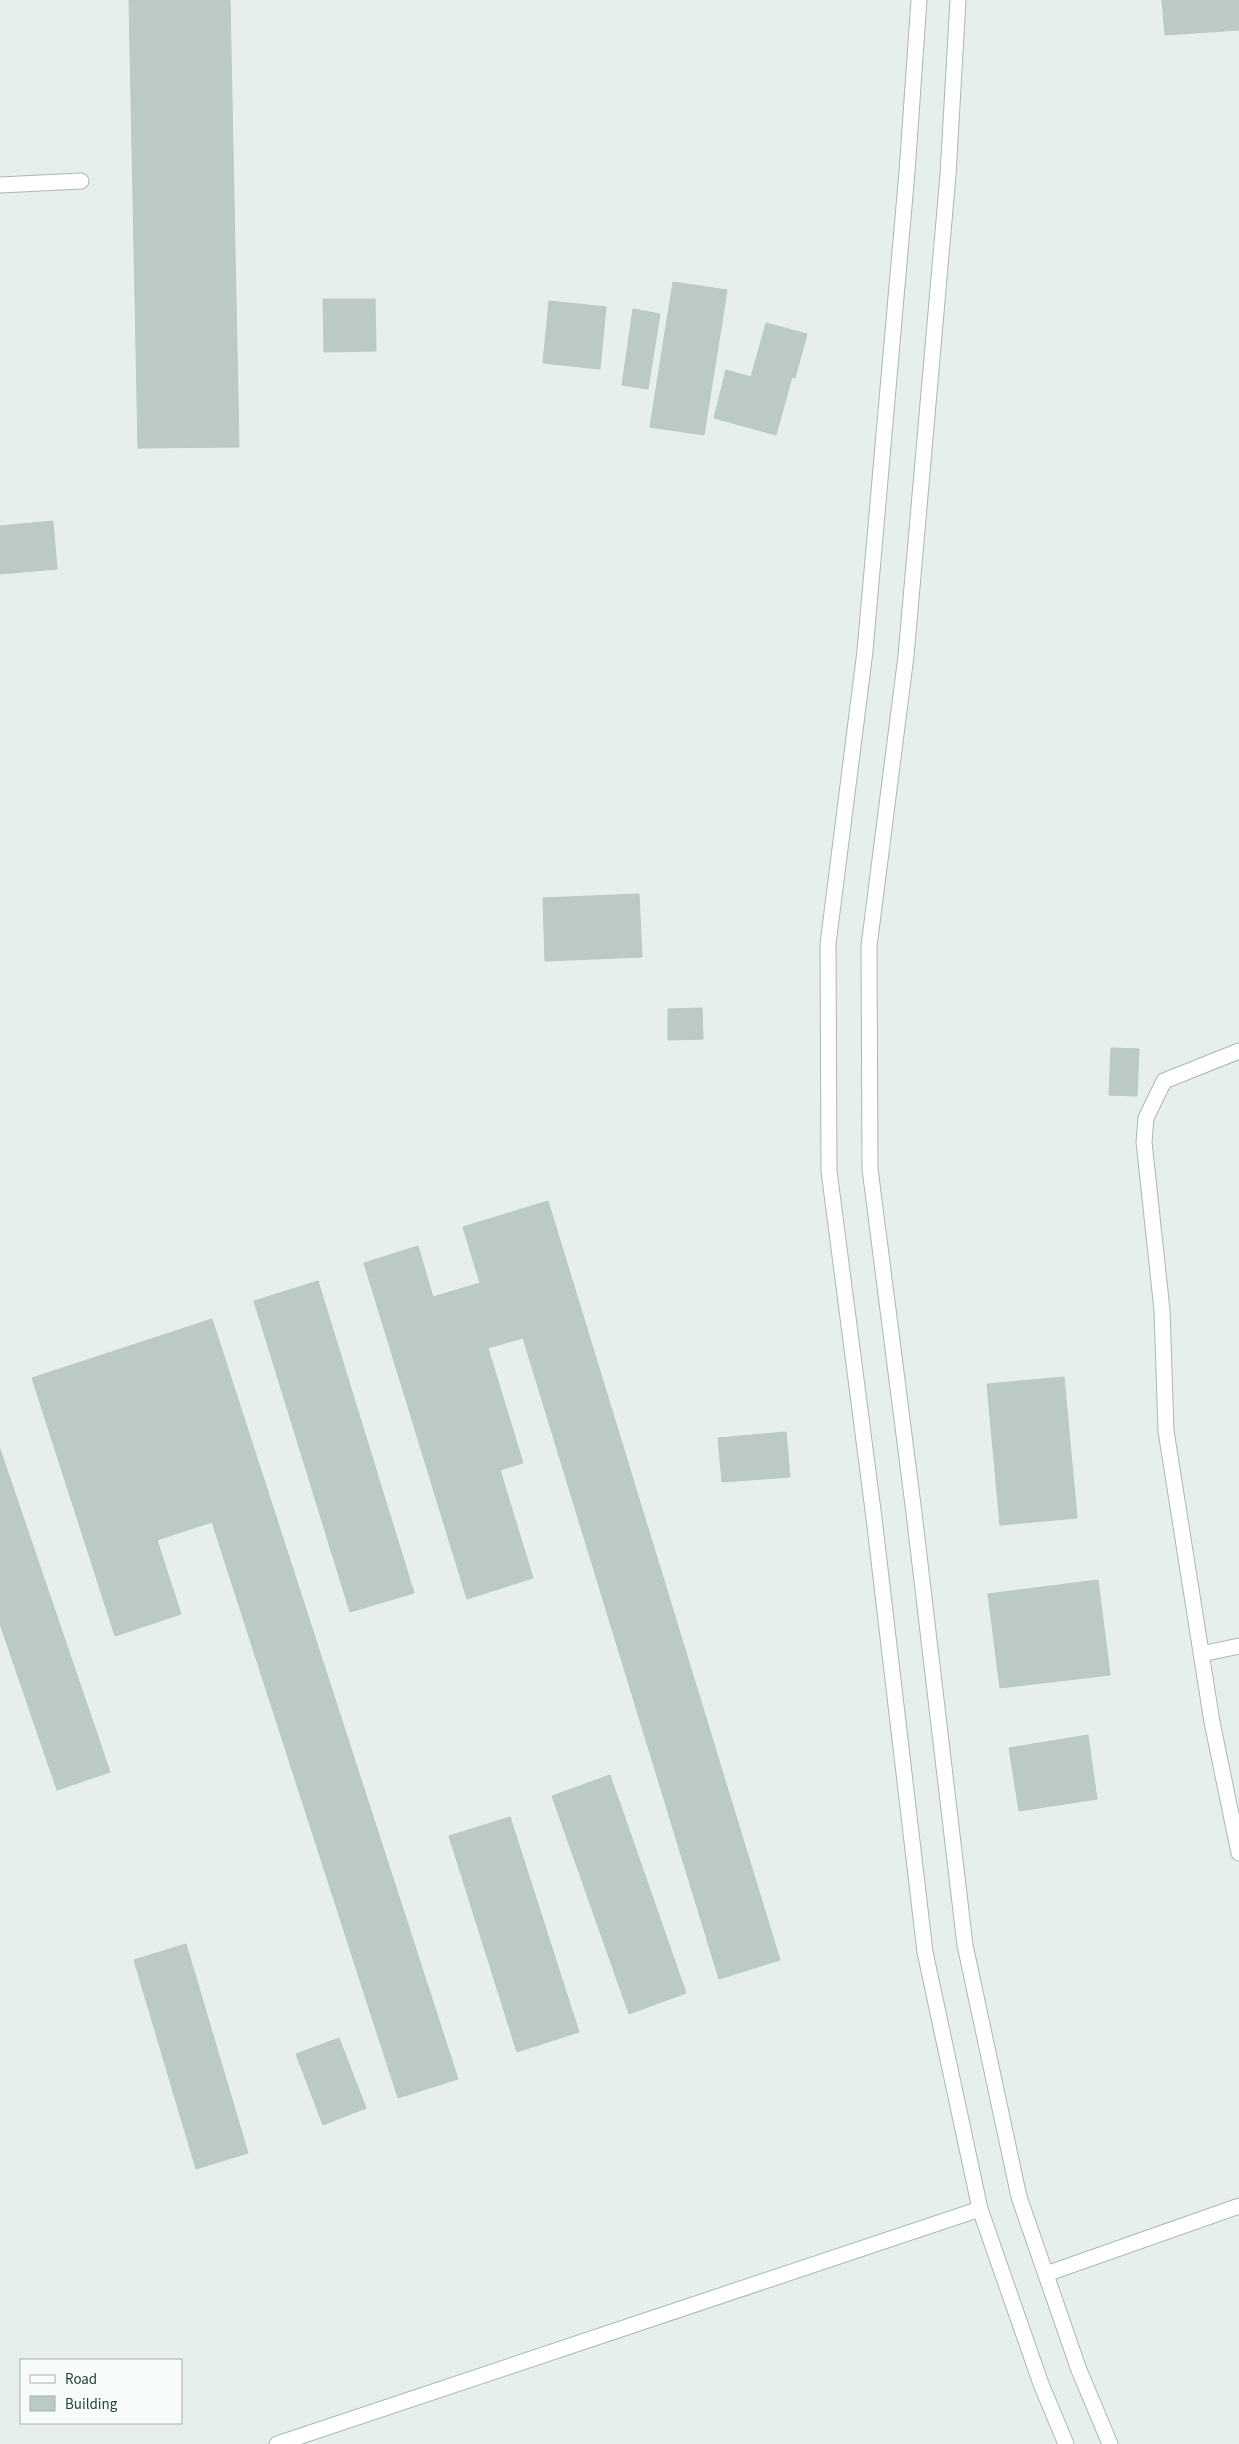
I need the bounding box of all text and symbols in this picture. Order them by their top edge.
legend [20,2359,182,2424]
text: Road [65,2369,97,2390]
text: Building [65,2394,118,2415]

